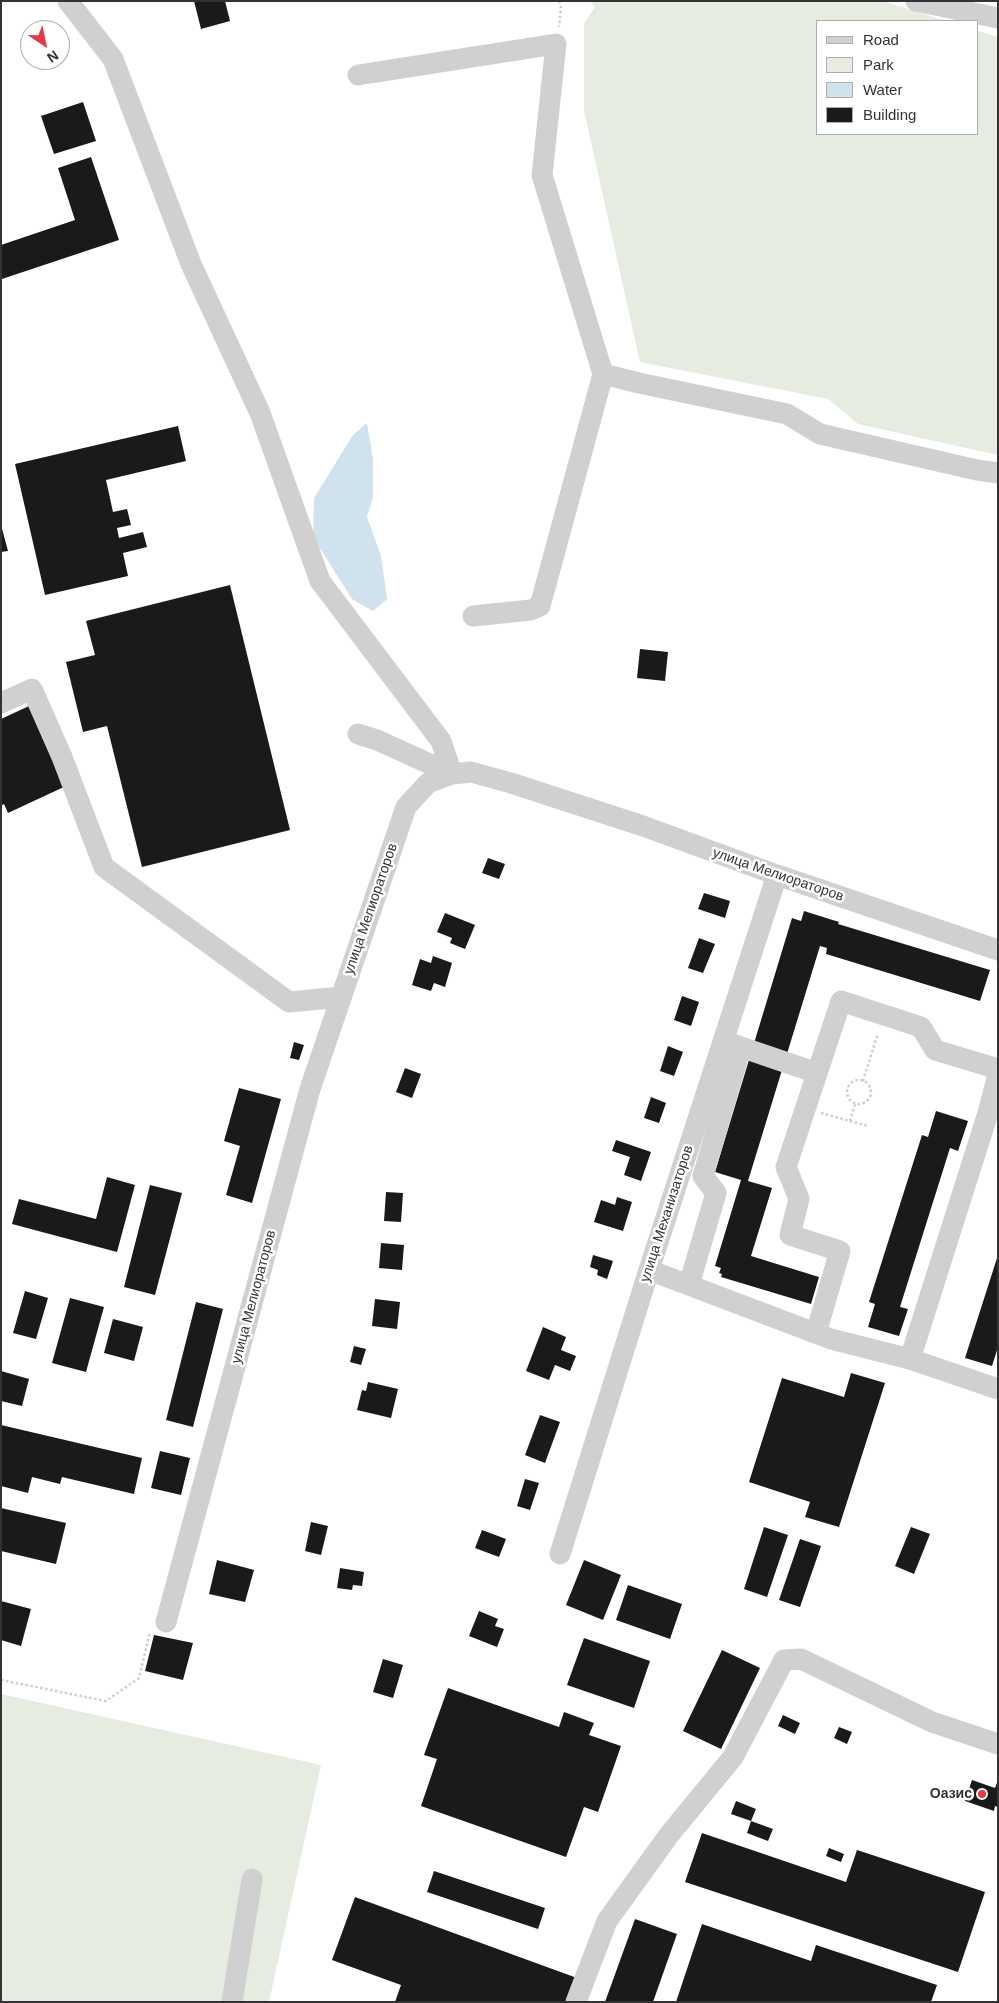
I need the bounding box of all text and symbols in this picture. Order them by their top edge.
north arrow [20,20,70,70]
legend [816,20,979,135]
text: Road [863,31,899,48]
text: N [44,47,61,66]
text: Park [863,56,894,73]
text: Water [863,81,902,98]
text: Building [863,106,916,123]
street label: улица Мелиораторов [341,841,401,977]
street label: улица Мелиораторов [710,845,846,905]
street label: улица Механизаторов [637,1143,697,1285]
street label: улица Мелиораторов [228,1228,280,1366]
place label: Оазис [930,1786,972,1802]
marker: Оазис [976,1788,988,1800]

